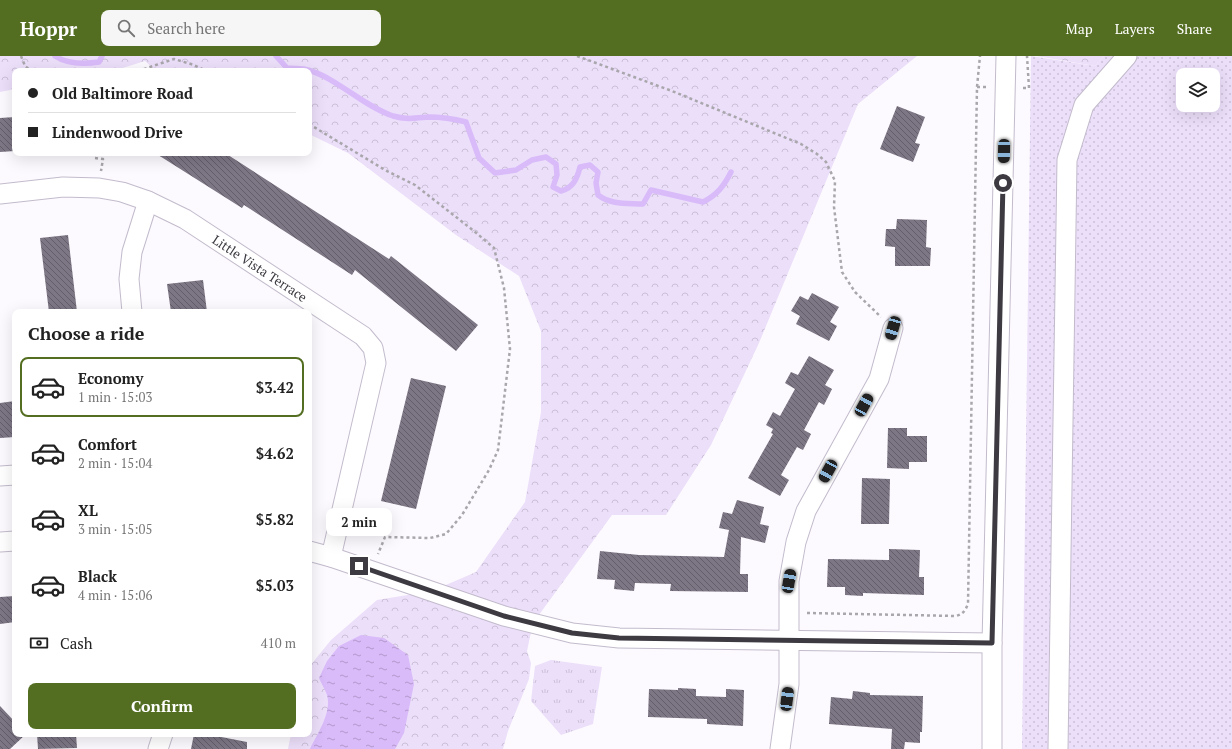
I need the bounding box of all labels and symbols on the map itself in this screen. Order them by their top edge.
car [998,139,1010,163]
route start [994,174,1012,192]
street label: Little Vista Terrace [209,231,311,306]
car [884,315,902,341]
car [853,392,875,418]
car [817,458,839,484]
callout: 2 min [326,508,392,536]
route end [350,557,368,575]
car [781,568,797,594]
car [780,686,794,712]

